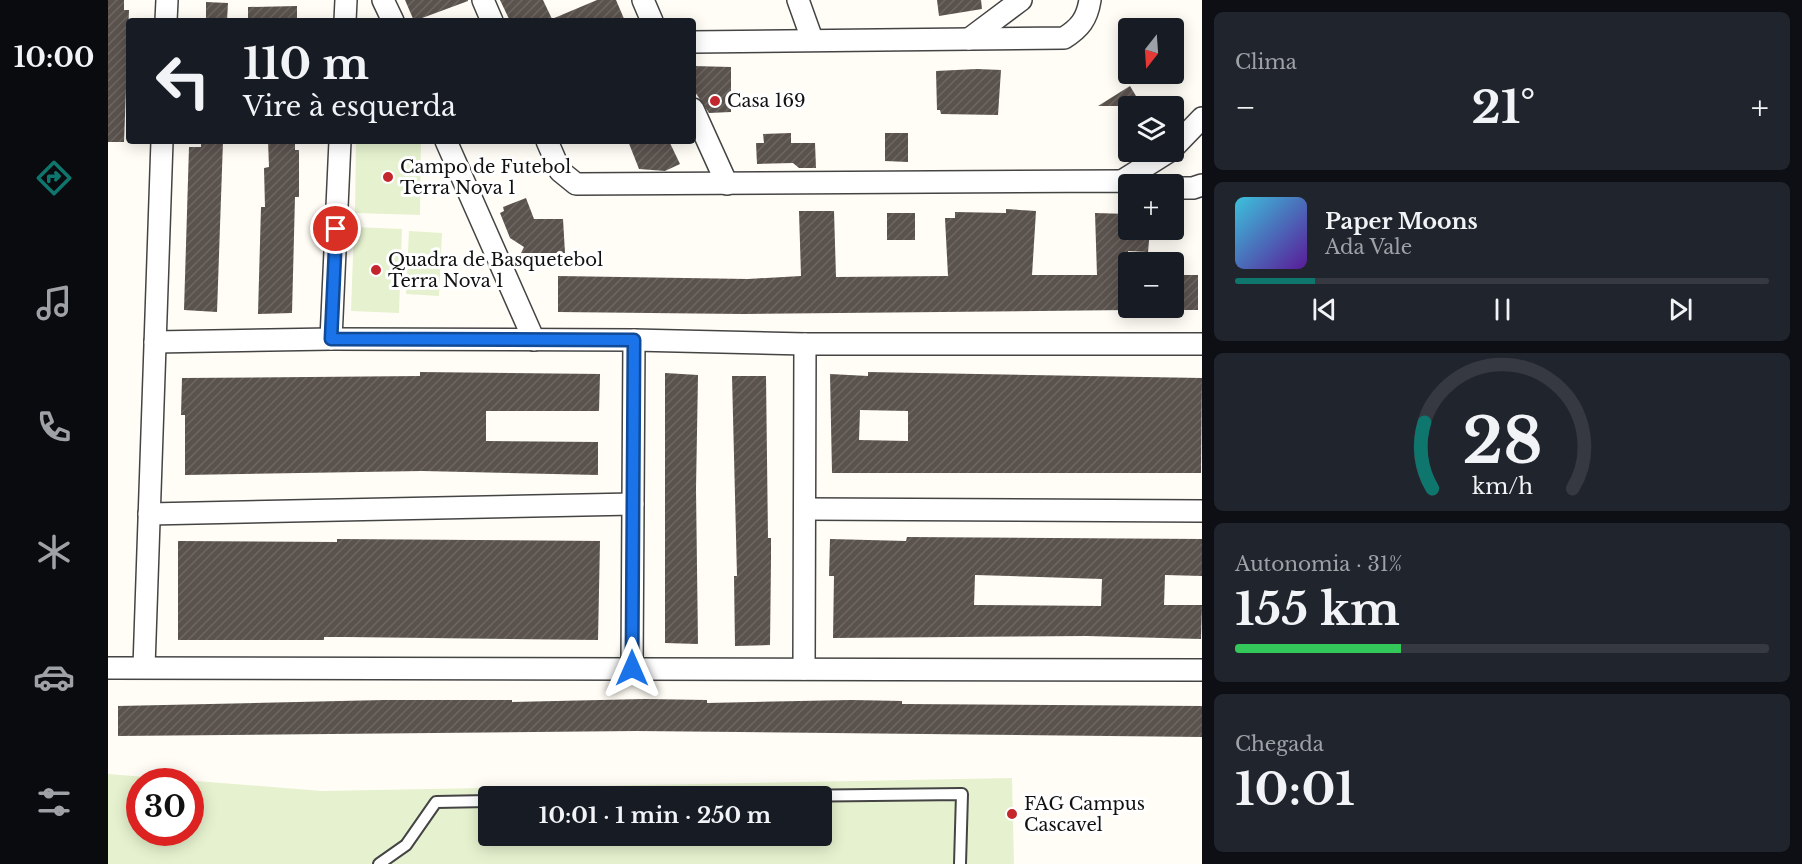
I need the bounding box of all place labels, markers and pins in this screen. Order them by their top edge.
place label: Casa 169 [727,90,806,112]
marker: Casa 169 [708,94,722,108]
place label: Campo de Futebol Terra Nova 1 [400,156,571,199]
marker: Campo de Futebol Terra Nova 1 [381,170,395,184]
pin [310,203,361,254]
place label: Quadra de Basquetebol Terra Nova 1 [388,249,603,292]
marker: Quadra de Basquetebol Terra Nova 1 [369,263,383,277]
place label: FAG Campus Cascavel [1024,793,1145,836]
marker: FAG Campus Cascavel [1005,807,1019,821]

